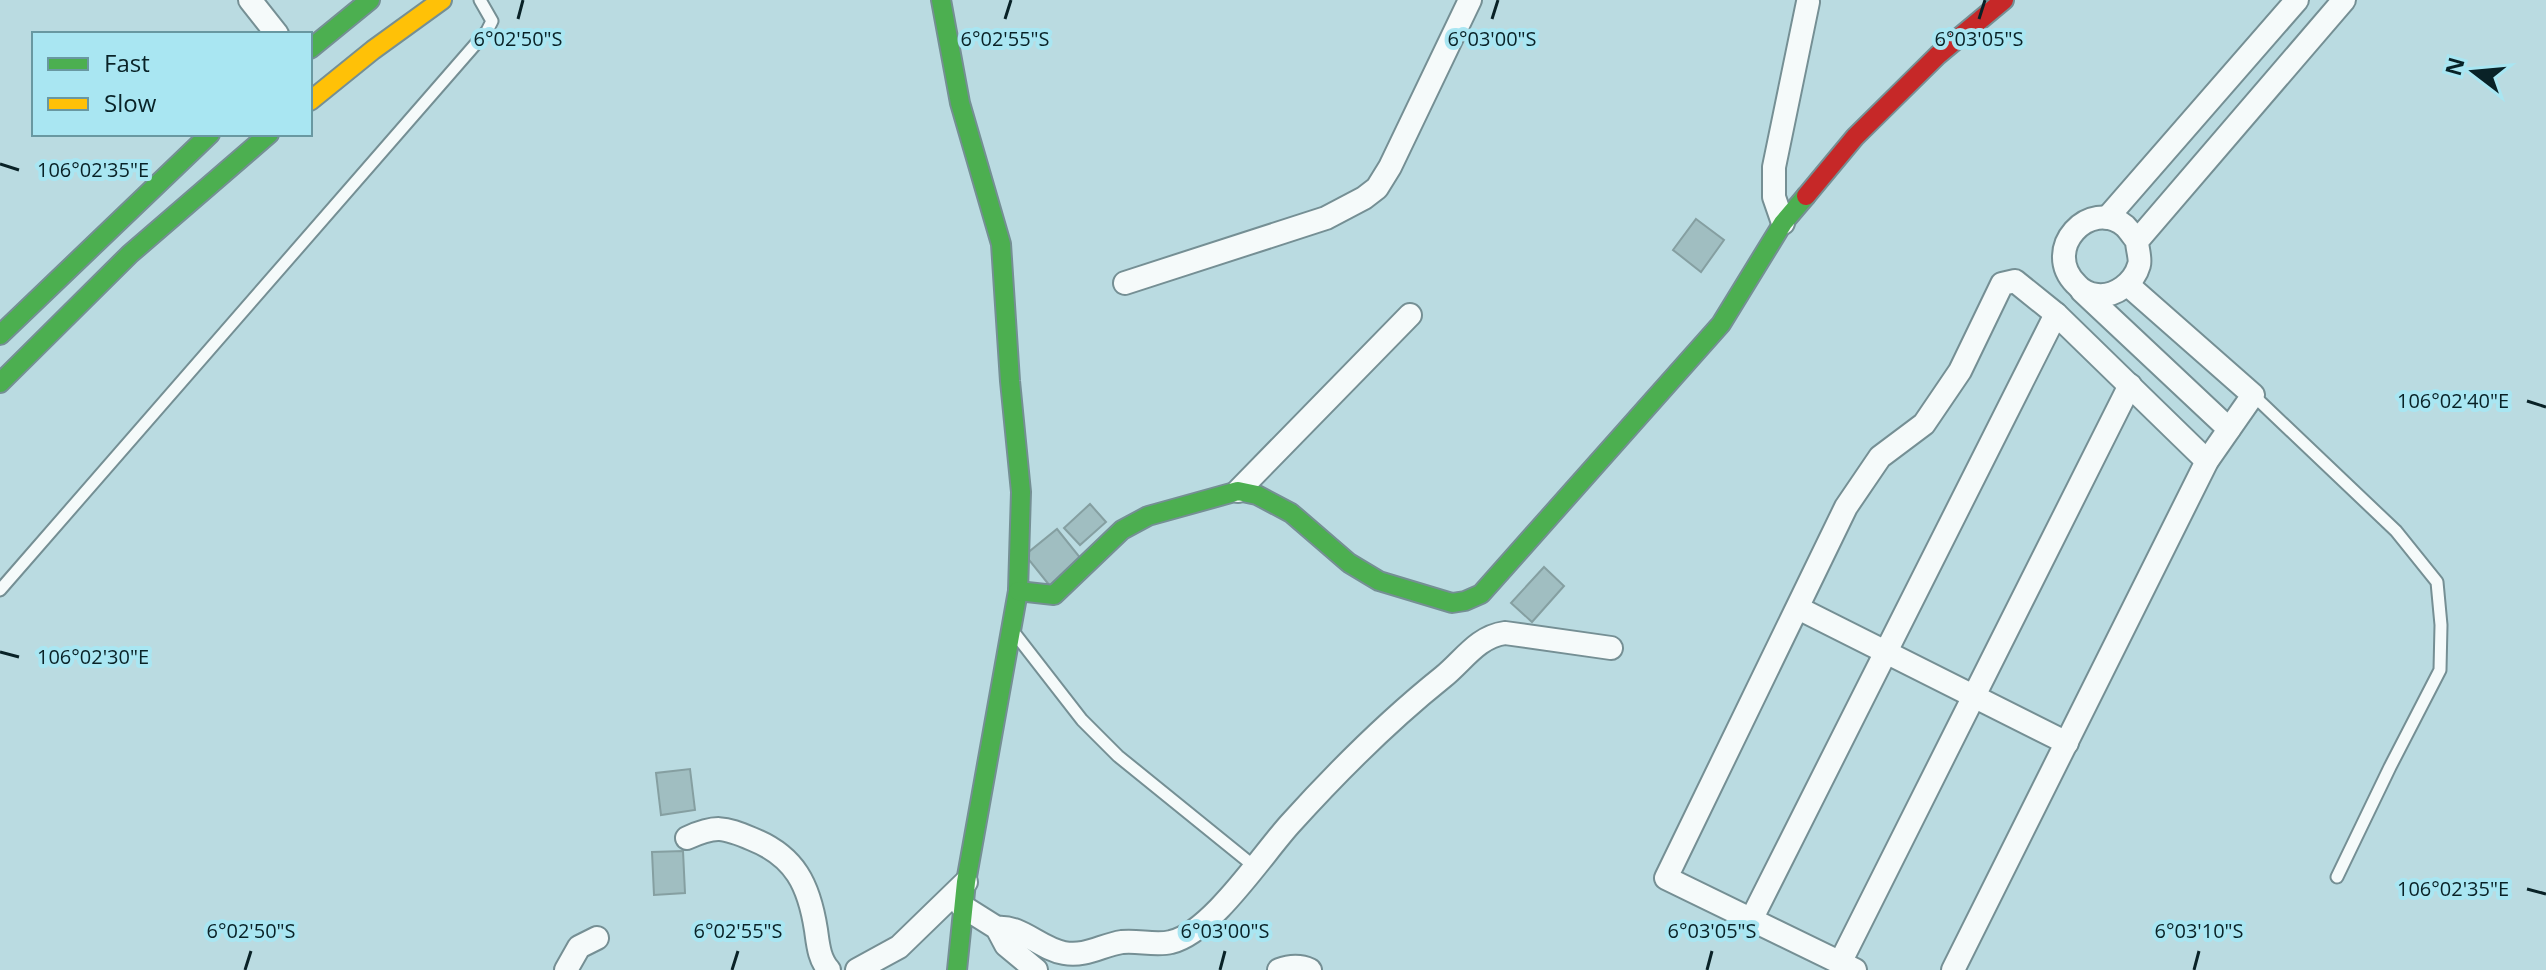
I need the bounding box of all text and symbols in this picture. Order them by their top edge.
text: 6°02'50"S [473,25,563,52]
text: 6°02'55"S [960,25,1050,52]
text: 6°03'00"S [1447,25,1537,52]
text: 6°03'05"S [1934,25,2024,52]
legend [32,32,312,136]
north arrow [2434,32,2514,112]
text: Fast [104,46,150,79]
text: N [2437,53,2471,79]
text: Slow [104,86,157,119]
text: 106°02'35"E [37,156,149,183]
text: 106°02'40"E [2397,387,2509,414]
text: 106°02'30"E [37,643,149,670]
text: 106°02'35"E [2397,875,2509,902]
text: 6°02'50"S [206,917,296,944]
text: 6°02'55"S [693,917,783,944]
text: 6°03'00"S [1180,917,1270,944]
text: 6°03'05"S [1667,917,1757,944]
text: 6°03'10"S [2154,917,2244,944]

